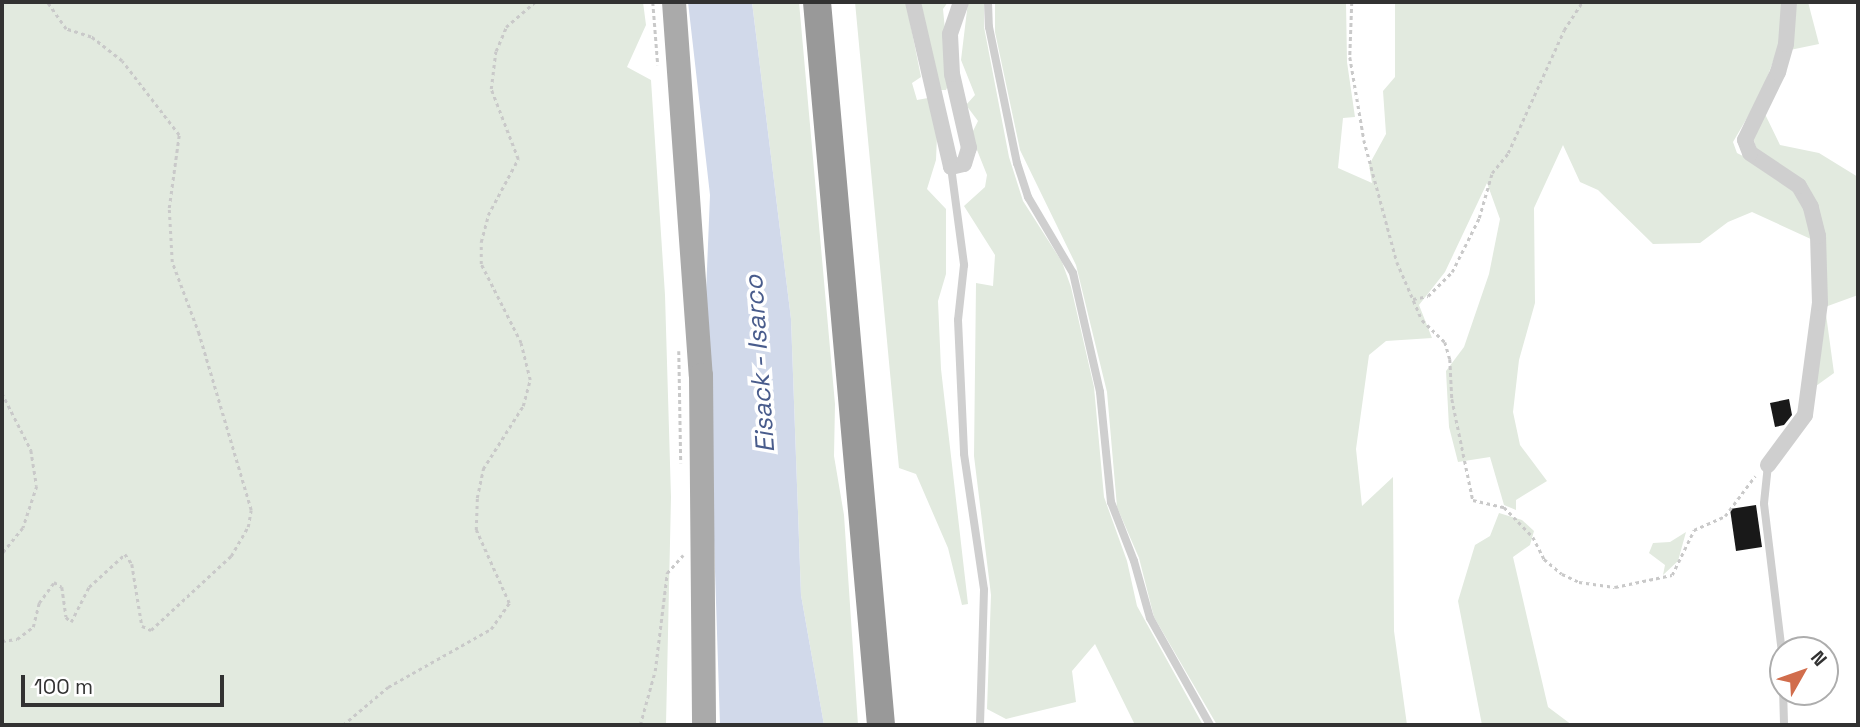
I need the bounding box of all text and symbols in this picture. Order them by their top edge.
water label: Eisack - Isarco [738,273,782,455]
north arrow [1769,636,1839,706]
text: N [1805,646,1833,671]
scale bar [24,660,228,704]
text: 100 m [34,673,93,700]

